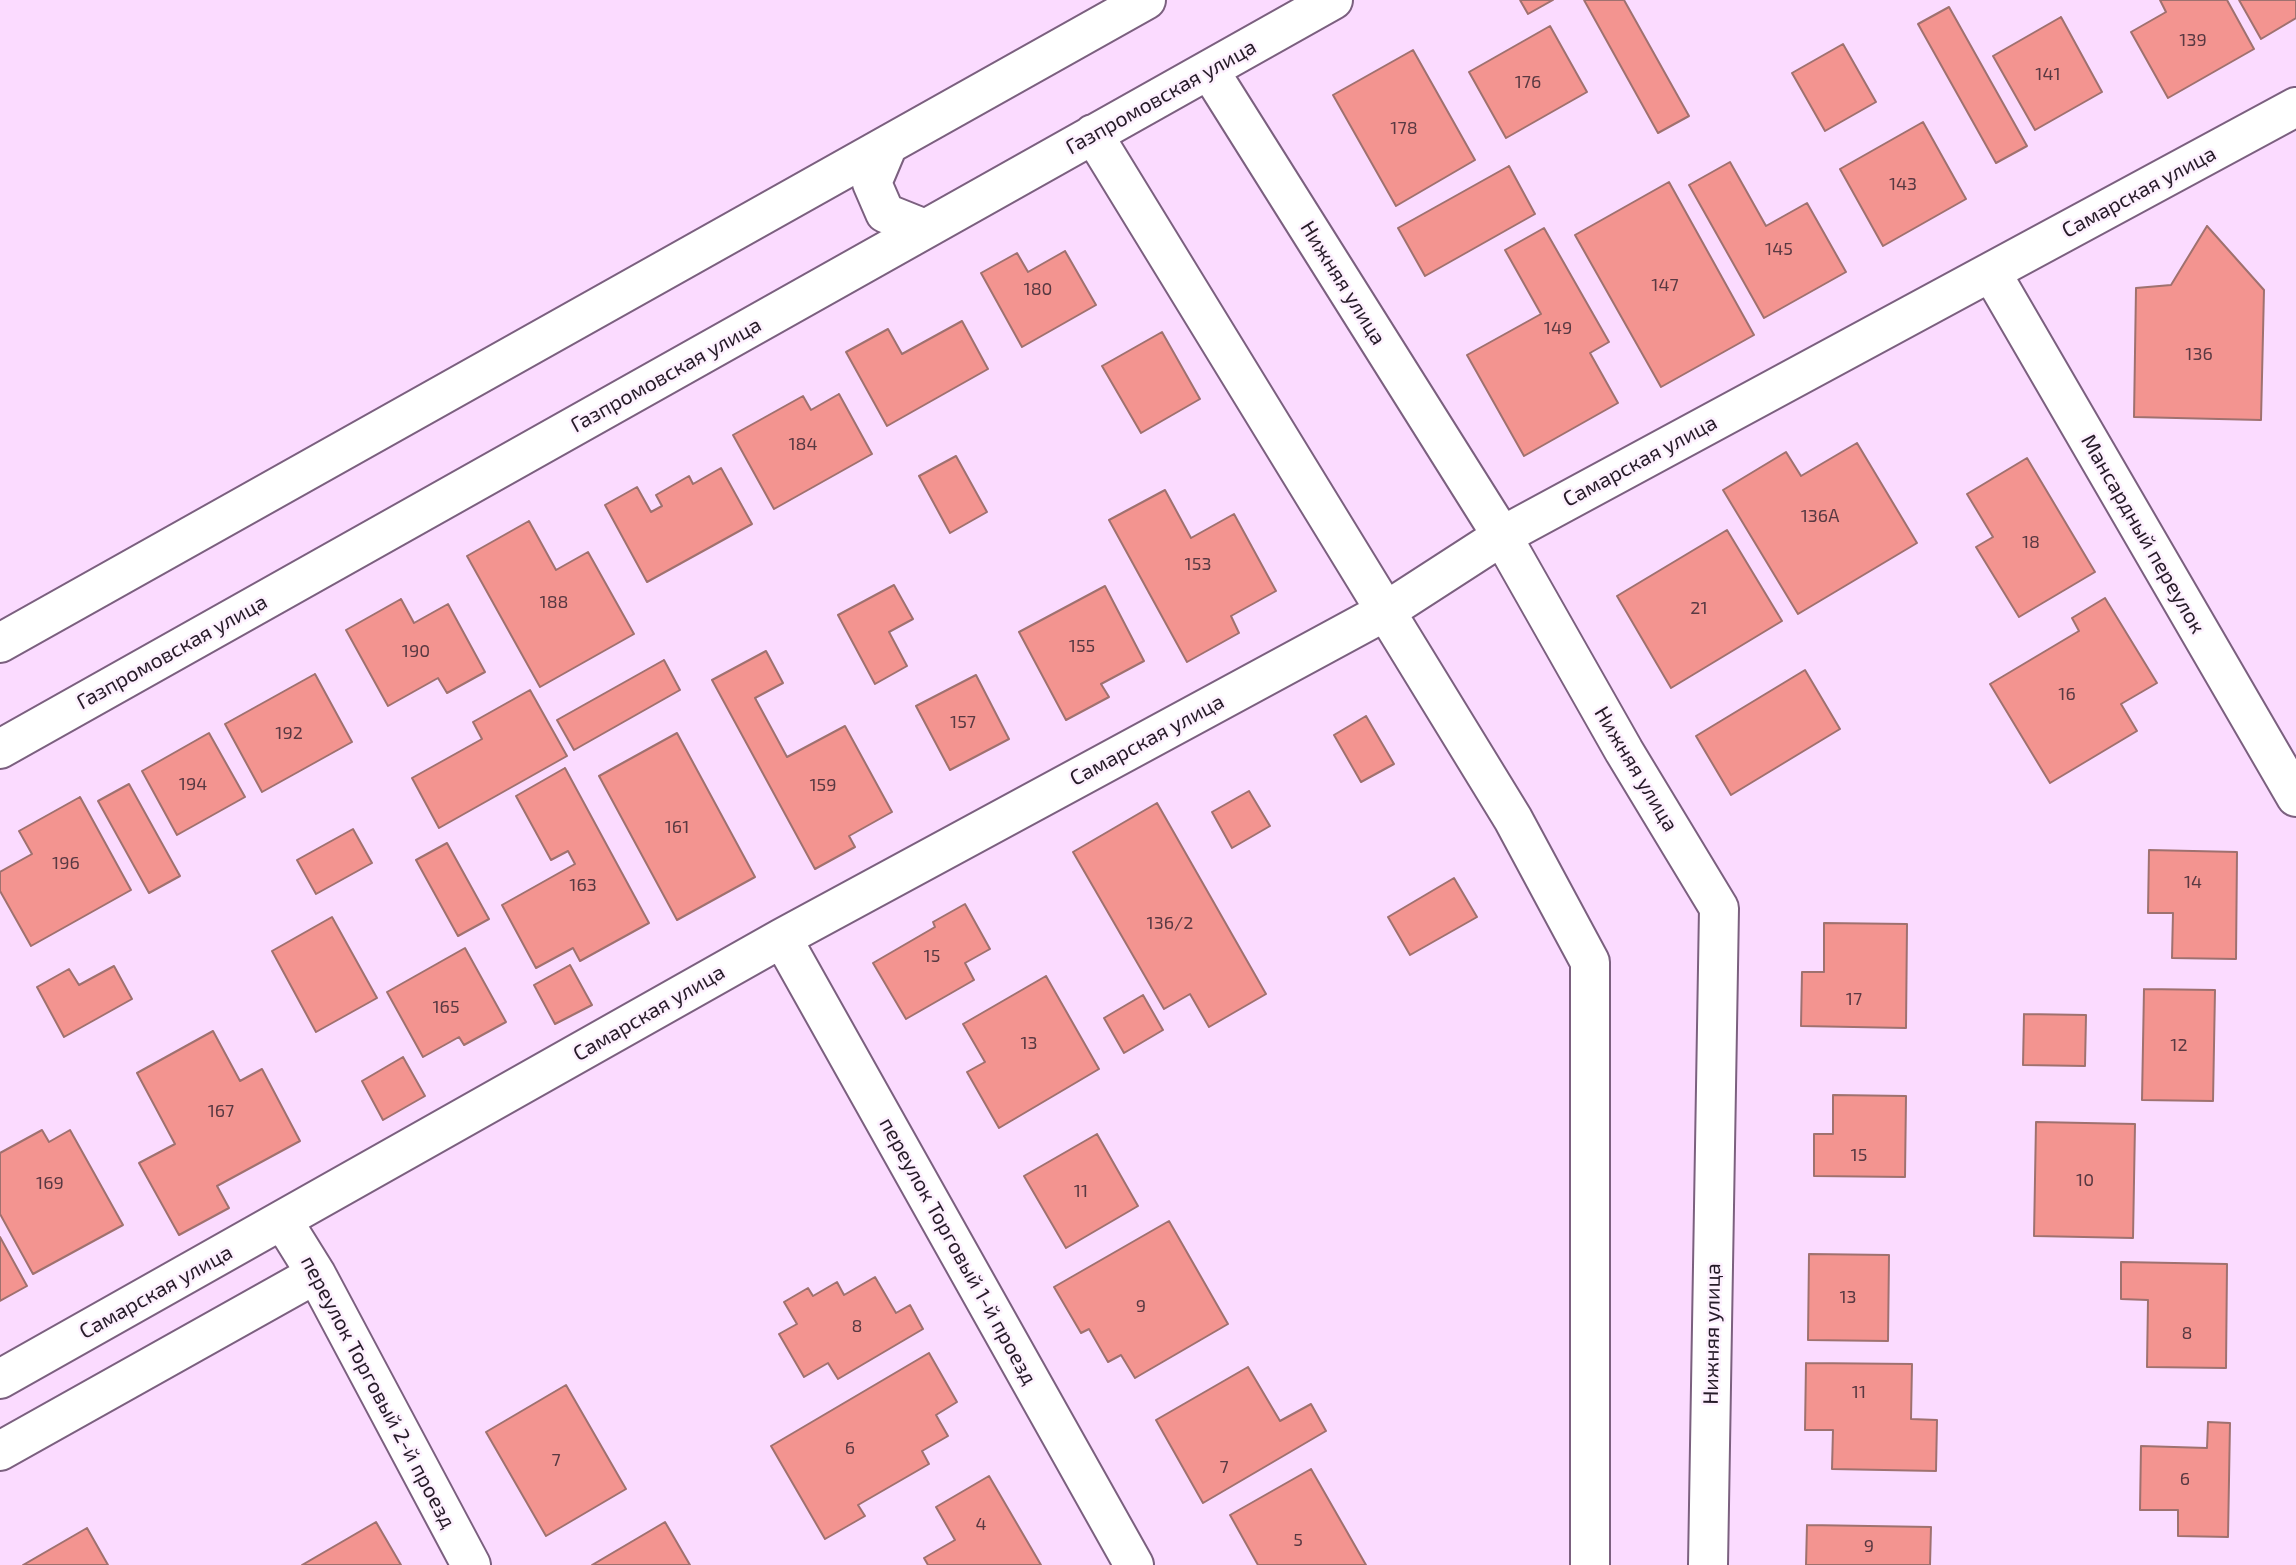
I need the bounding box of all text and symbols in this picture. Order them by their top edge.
house number: 139 [2179,29,2207,51]
street label: Газпромовская улица [1061,34,1261,160]
house number: 141 [2035,63,2061,85]
house number: 176 [1515,71,1541,93]
house number: 178 [1390,117,1418,139]
street label: Самарская улица [2058,141,2220,243]
house number: 143 [1889,173,1917,195]
street label: Нижняя улица [1295,216,1391,350]
house number: 145 [1765,238,1793,260]
house number: 147 [1651,274,1679,296]
house number: 180 [1024,278,1052,300]
street label: Газпромовская улица [566,312,766,438]
house number: 149 [1544,317,1572,339]
house number: 136 [2185,343,2213,365]
street label: Самарская улица [1559,410,1721,512]
street label: Мансардный переулок [2076,430,2210,638]
house number: 184 [788,433,818,455]
house number: 136А [1801,505,1839,527]
house number: 18 [2022,531,2040,553]
house number: 153 [1185,553,1211,575]
street label: Газпромовская улица [72,589,272,715]
house number: 188 [539,591,569,613]
house number: 21 [1690,597,1708,619]
house number: 155 [1069,635,1095,657]
house number: 190 [402,640,430,662]
house number: 16 [2058,683,2076,705]
street label: Самарская улица [1066,689,1228,791]
street label: Нижняя улица [1589,702,1683,836]
house number: 157 [950,711,976,733]
house number: 192 [275,722,303,744]
house number: 194 [179,773,207,795]
house number: 159 [809,774,837,796]
house number: 161 [665,816,689,838]
house number: 196 [52,852,80,874]
house number: 14 [2184,871,2202,893]
house number: 163 [569,874,597,896]
house number: 136/2 [1147,912,1193,934]
house number: 15 [924,945,940,967]
street label: Самарская улица [569,959,729,1067]
house number: 17 [1846,988,1862,1010]
house number: 165 [432,996,460,1018]
house number: 13 [1020,1032,1038,1054]
house number: 12 [2170,1034,2188,1056]
house number: 167 [208,1100,234,1122]
street label: переулок Торговый 1-й проезд [874,1113,1042,1389]
house number: 15 [1851,1144,1867,1166]
house number: 10 [2076,1169,2094,1191]
house number: 169 [36,1172,64,1194]
house number: 11 [1074,1180,1088,1202]
street label: Самарская улица [75,1240,237,1344]
street label: переулок Торговый 2-й проезд [295,1251,461,1533]
street label: Нижняя улица [1698,1263,1726,1405]
house number: 13 [1839,1286,1857,1308]
house number: 9 [1136,1295,1146,1317]
house number: 8 [852,1315,862,1337]
house number: 8 [2182,1322,2192,1344]
house number: 11 [1852,1381,1866,1403]
house number: 6 [845,1437,855,1459]
house number: 7 [551,1449,561,1471]
house number: 7 [1219,1456,1229,1478]
house number: 6 [2180,1468,2190,1490]
house number: 4 [975,1513,987,1535]
house number: 5 [1293,1529,1303,1551]
house number: 9 [1864,1535,1874,1557]

